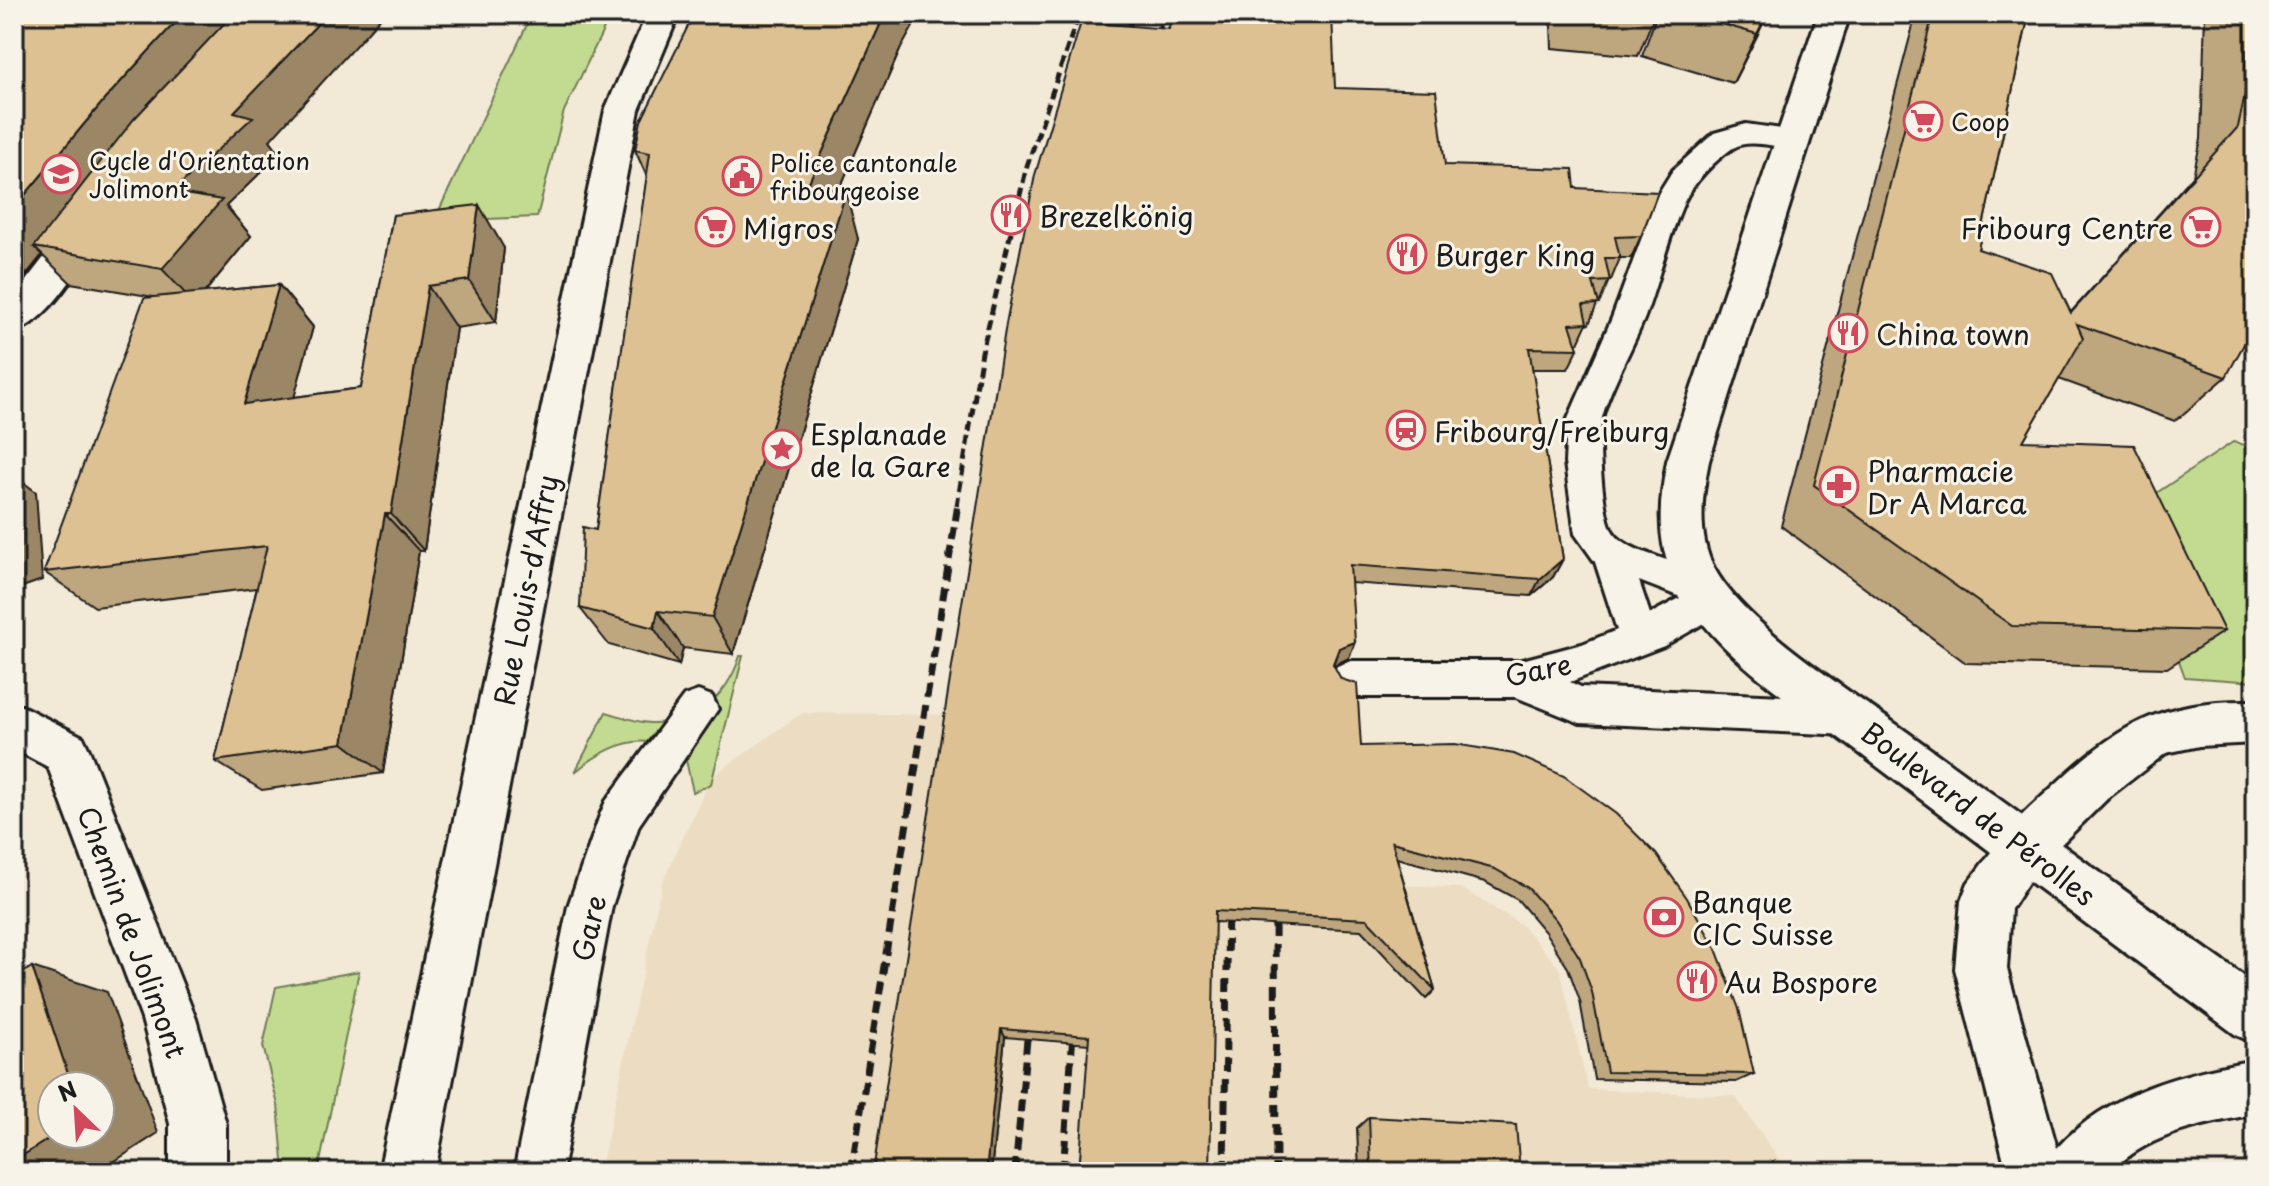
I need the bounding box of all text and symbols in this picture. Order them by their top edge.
supermarket icon: Coop [1902,100,1944,142]
place label: Coop [1951,103,2010,139]
place label: Cycle d'Orientation Jolimont [89,142,310,206]
place label: Police cantonale fribourgeoise [770,144,958,208]
school or university icon: Cycle d'Orientation Jolimont [40,153,82,195]
public building icon: Police cantonale fribourgeoise [721,155,763,197]
restaurant icon: Brezelkönig [990,194,1032,236]
place label: Brezelkönig [1039,194,1194,237]
supermarket icon: Migros [694,206,736,248]
place label: Migros [743,206,834,249]
place label: Fribourg Centre [1960,206,2173,249]
supermarket icon: Fribourg Centre [2180,206,2222,248]
restaurant icon: Burger King [1386,233,1428,275]
place label: Burger King [1435,233,1595,276]
restaurant icon: China town [1827,312,1869,354]
place label: China town [1876,312,2030,355]
station icon: Fribourg/Freiburg [1385,409,1427,451]
place label: Fribourg/Freiburg [1434,409,1669,452]
place label: Esplanade de la Gare [810,412,950,487]
place icon: Esplanade de la Gare [761,428,803,470]
place label: Pharmacie Dr A Marca [1867,449,2027,524]
pharmacy icon: Pharmacie Dr A Marca [1818,465,1860,507]
street label: Rue Louis-d'Affry [482,471,568,709]
street label: Gare [1501,642,1575,696]
street label: Boulevard de Pérolles [1853,710,2105,916]
street label: Chemin de Jolimont [67,800,199,1064]
place label: Banque CIC Suisse [1692,880,1834,955]
street label: Gare [560,891,616,965]
bank icon: Banque CIC Suisse [1643,896,1685,938]
restaurant icon: Au Bospore [1676,960,1718,1002]
place label: Au Bospore [1725,960,1878,1003]
north arrow [36,1070,116,1150]
text: N [52,1072,82,1109]

